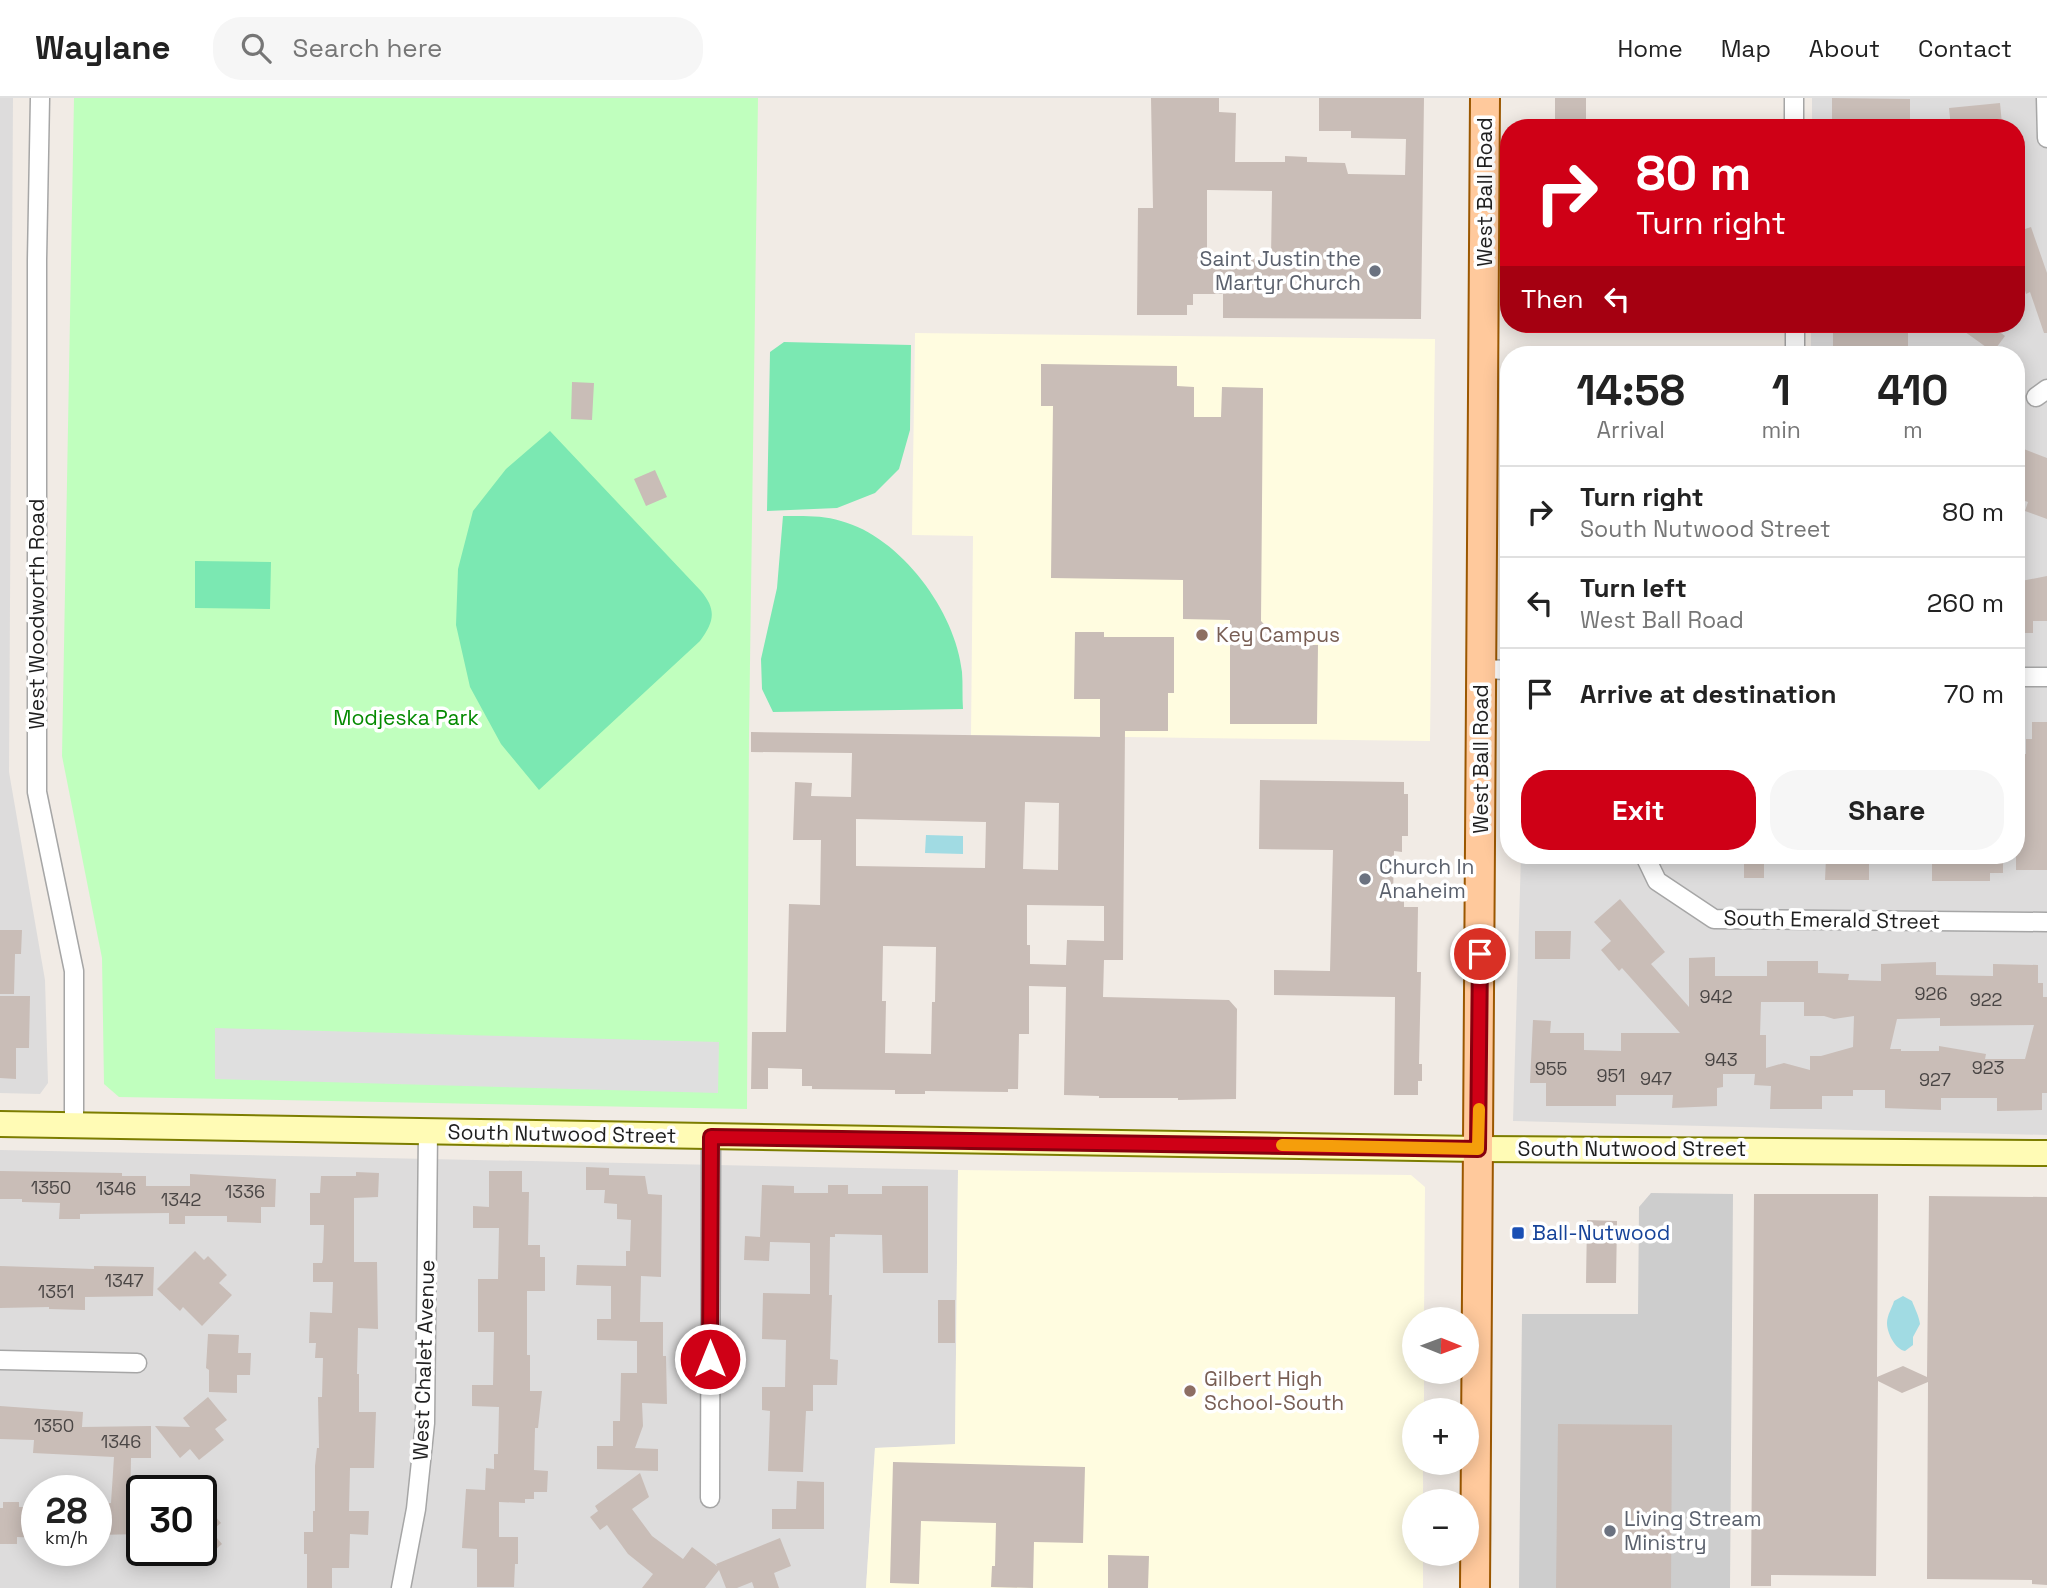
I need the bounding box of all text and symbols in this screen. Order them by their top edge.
search box [213,17,703,80]
text: Waylane [35,27,171,69]
icon: search [237,29,275,67]
text: Search here [293,31,442,65]
text: Home [1617,33,1683,64]
text: Map [1721,33,1771,64]
text: About [1809,33,1880,64]
text: Contact [1918,33,2012,64]
street label: West Ball Road [1471,117,1498,267]
text: 80 m [1636,142,1751,204]
icon: right [1521,147,1612,238]
text: Turn right [1636,203,1786,243]
place label: Saint Justin the Martyr Church [1200,245,1361,296]
marker: Saint Justin the Martyr Church [1367,263,1383,279]
icon: left [1598,280,1636,318]
text: Then [1521,282,1584,316]
text: 14:58 [1576,364,1685,417]
text: 1 [1772,364,1791,417]
text: 410 [1877,364,1949,417]
text: Arrival [1597,415,1665,445]
text: min [1761,415,1801,445]
text: m [1903,415,1923,445]
text: Turn right [1580,480,1704,514]
icon: right [1521,493,1559,531]
text: 80 m [1942,495,2004,529]
street label: West Woodworth Road [23,499,50,729]
text: South Nutwood Street [1580,514,1831,544]
text: Turn left [1580,571,1687,605]
icon: left [1521,584,1559,622]
text: 260 m [1927,586,2004,620]
text: West Ball Road [1580,605,1744,635]
place label: Key Campus [1216,621,1340,648]
marker: Key Campus [1194,627,1210,643]
icon: arrive [1521,675,1559,713]
text: Arrive at destination [1580,677,1837,711]
text: 70 m [1944,677,2004,711]
street label: West Ball Road [1467,684,1494,834]
park label: Modjeska Park [333,704,479,731]
button: Exit [1521,770,1756,850]
button: Share [1770,770,2004,850]
place label: Church In Anaheim [1379,853,1474,904]
marker: Church In Anaheim [1357,871,1373,887]
street label: South Emerald Street [1723,904,1941,935]
pin [1450,924,1510,984]
icon: arrive [1461,935,1499,973]
house number: 926 [1915,982,1947,1005]
house number: 942 [1699,985,1733,1008]
house number: 922 [1970,988,2002,1011]
house number: 943 [1704,1048,1738,1071]
house number: 923 [1972,1056,2004,1079]
house number: 955 [1535,1057,1567,1080]
house number: 951 [1596,1064,1626,1087]
house number: 947 [1640,1067,1672,1090]
house number: 927 [1919,1068,1951,1091]
street label: South Nutwood Street [447,1118,677,1149]
street label: South Nutwood Street [1518,1135,1746,1162]
house number: 1350 [31,1176,71,1199]
house number: 1346 [96,1177,136,1200]
house number: 1336 [225,1180,265,1203]
house number: 1342 [161,1188,201,1211]
place label: Ball-Nutwood [1532,1219,1670,1246]
marker: Ball-Nutwood [1510,1225,1526,1241]
street label: West Chalet Avenue [407,1259,440,1461]
house number: 1347 [104,1269,144,1292]
house number: 1351 [38,1280,74,1303]
north arrow [1402,1307,1479,1384]
map controls [1402,1307,1479,1566]
position arrow [673,1322,747,1396]
place label: Gilbert High School-South [1204,1365,1344,1416]
marker: Gilbert High School-South [1182,1383,1198,1399]
button: + [1402,1398,1479,1475]
house number: 1350 [34,1414,74,1437]
house number: 1346 [101,1430,141,1453]
speed limit sign: 30 [126,1475,217,1566]
text: 28 [46,1489,87,1533]
button: − [1402,1489,1479,1566]
place label: Living Stream Ministry [1624,1505,1761,1556]
marker: Living Stream Ministry [1602,1523,1618,1539]
text: km/h [45,1526,88,1549]

